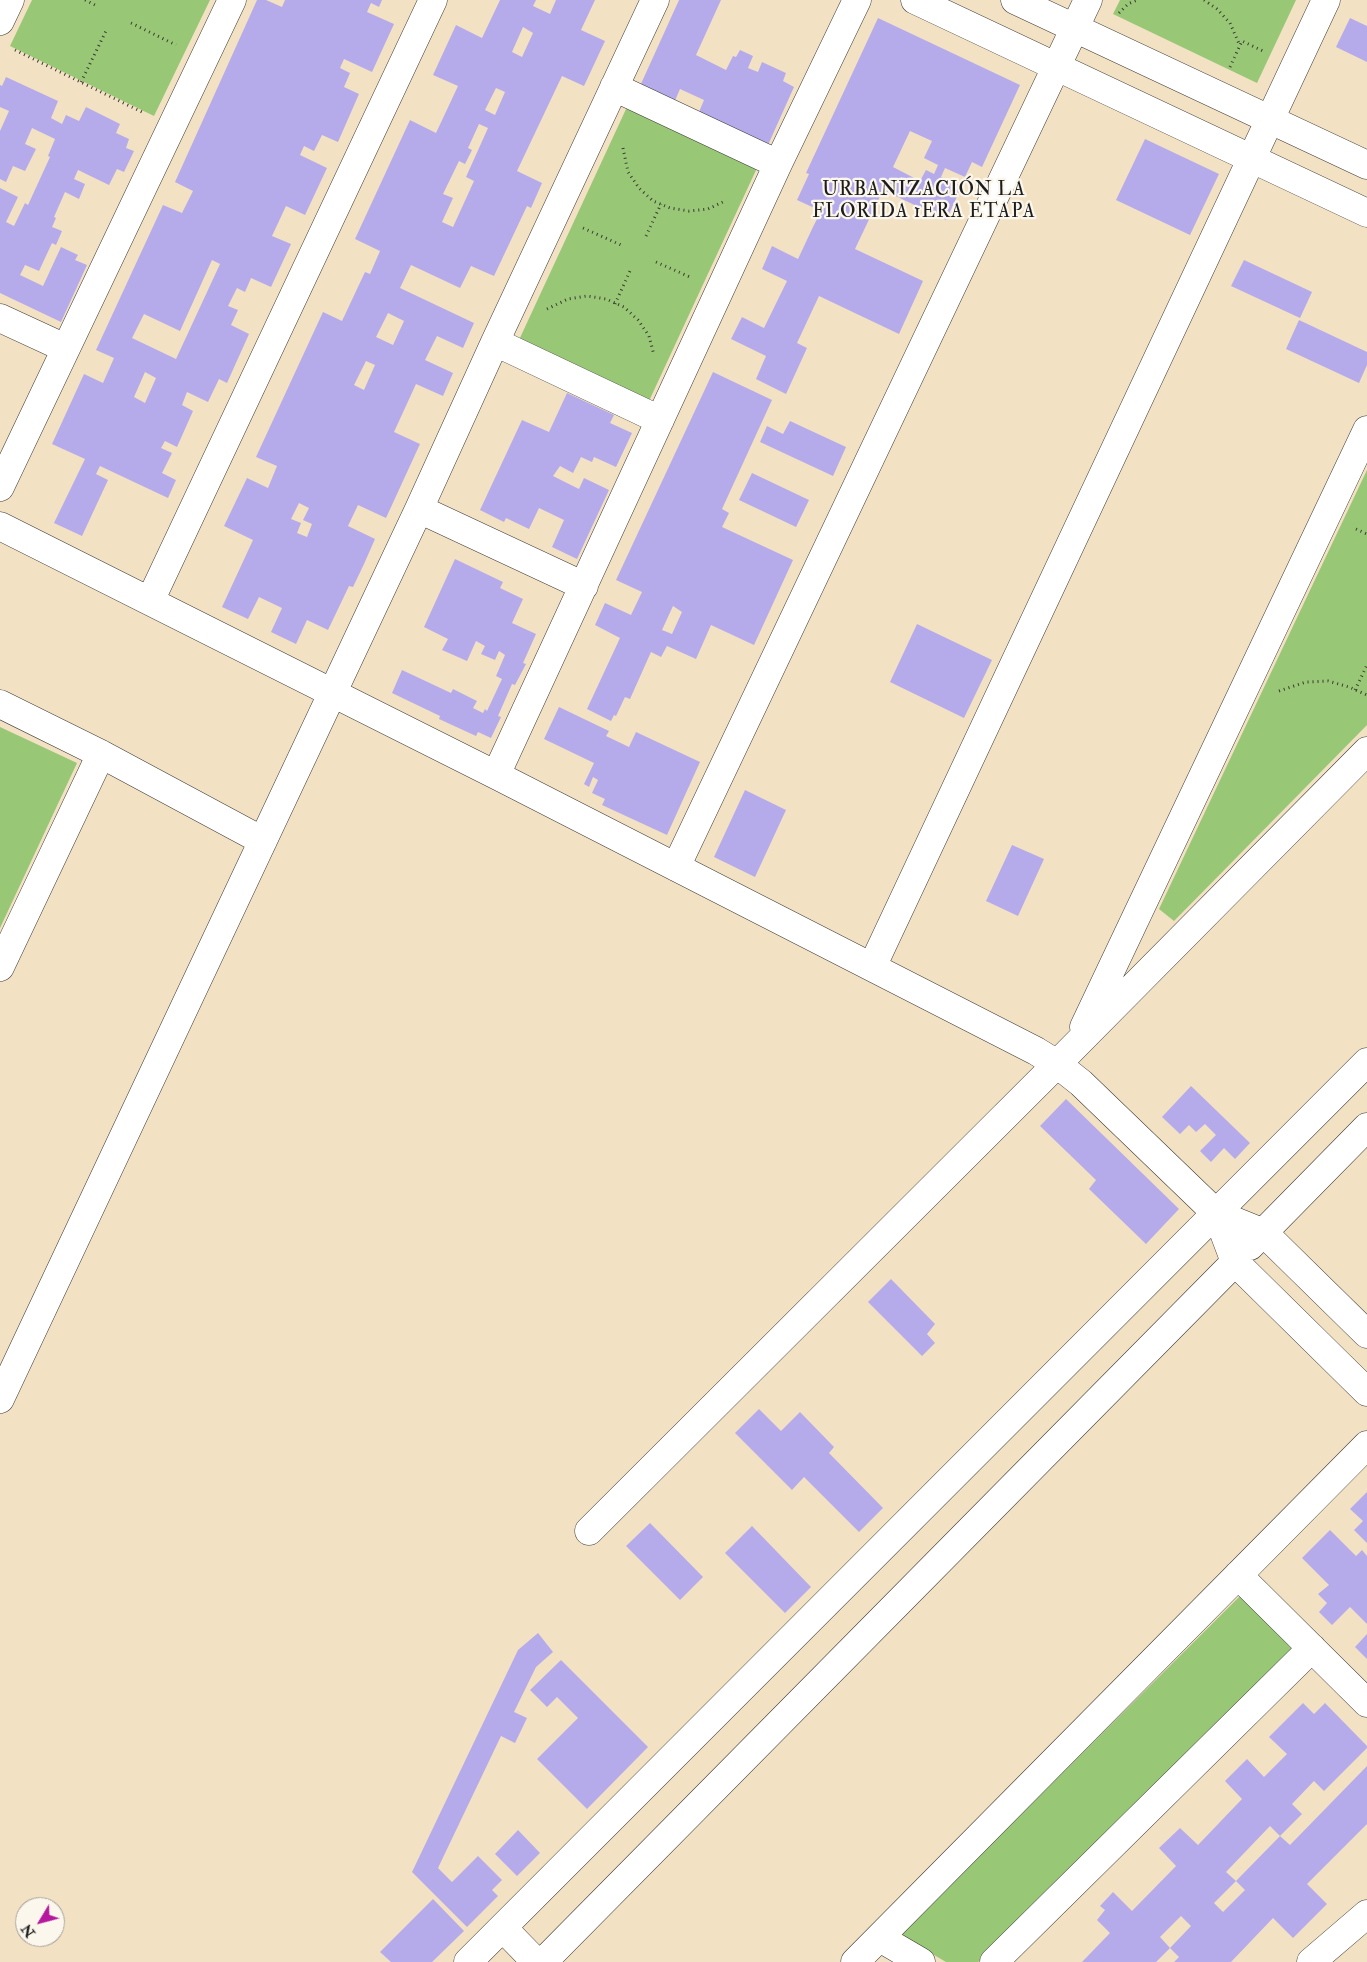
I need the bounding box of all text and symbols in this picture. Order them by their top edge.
district label: URBANIZACIÓN LA FLORIDA 1ERA ETAPA [810,180,1038,224]
north arrow [15,1897,65,1947]
text: N [18,1921,39,1941]

